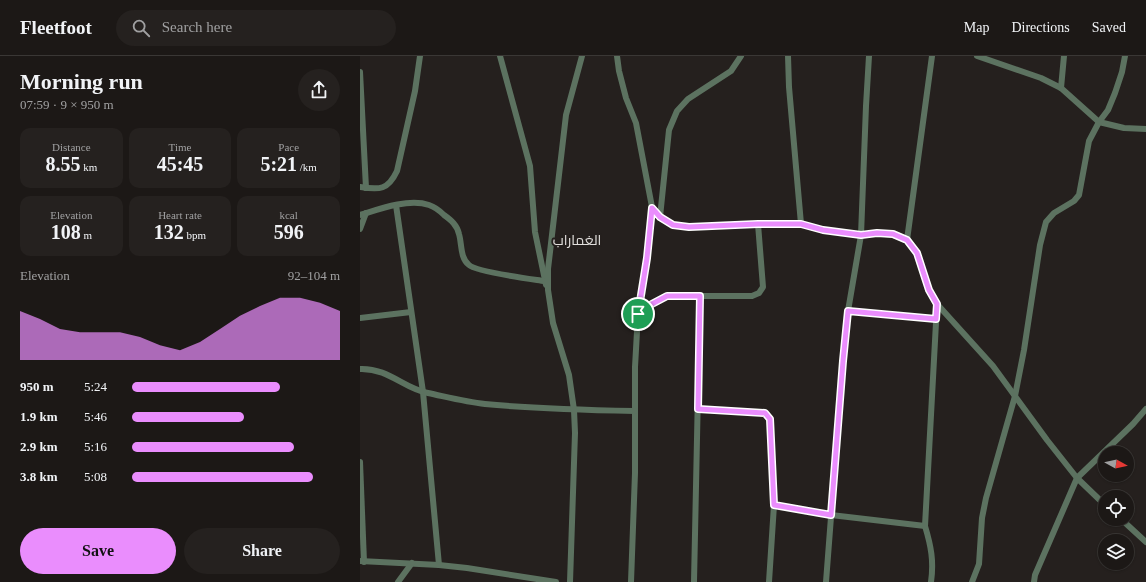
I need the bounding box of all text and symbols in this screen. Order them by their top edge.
search box [116,10,396,46]
text: Fleetfoot [20,17,92,38]
icon: search [130,17,152,39]
text: Search here [162,19,232,35]
text: Map [964,20,989,35]
text: Directions [1011,20,1070,35]
text: Saved [1092,20,1126,35]
text: Morning run [20,69,143,94]
button: share [298,69,340,111]
text: 07:59 · 9 × 950 m [20,97,114,112]
text: Distance [52,141,91,153]
text: Time [169,141,191,153]
text: Pace [278,141,299,153]
text: 8.55 [45,153,80,175]
text: 45:45 [157,153,203,175]
text: 5:21 [260,153,297,175]
text: km [80,161,97,173]
text: /km [297,161,317,173]
text: Elevation [50,209,92,221]
text: Heart rate [158,209,202,221]
text: kcal [279,209,298,221]
text: 108 [51,221,81,243]
text: 132 [154,221,184,243]
text: 596 [274,221,304,243]
text: m [81,229,92,241]
text: bpm [184,229,206,241]
district label: الغماراب [553,233,601,248]
text: Elevation [20,268,70,283]
text: 92–104 m [288,268,340,283]
pin [621,297,655,331]
icon: arrive [627,303,649,325]
text: 950 m [20,379,54,394]
text: 5:24 [84,379,107,394]
text: 1.9 km [20,409,58,424]
text: 5:46 [84,409,107,424]
text: 2.9 km [20,439,58,454]
text: 5:16 [84,439,107,454]
north arrow [1098,446,1134,482]
map controls [1098,446,1134,570]
text: 3.8 km [20,469,58,484]
text: 5:08 [84,469,107,484]
button: locate [1098,490,1134,526]
button: Save [20,528,176,574]
button: Share [184,528,340,574]
button: layers [1098,534,1134,570]

